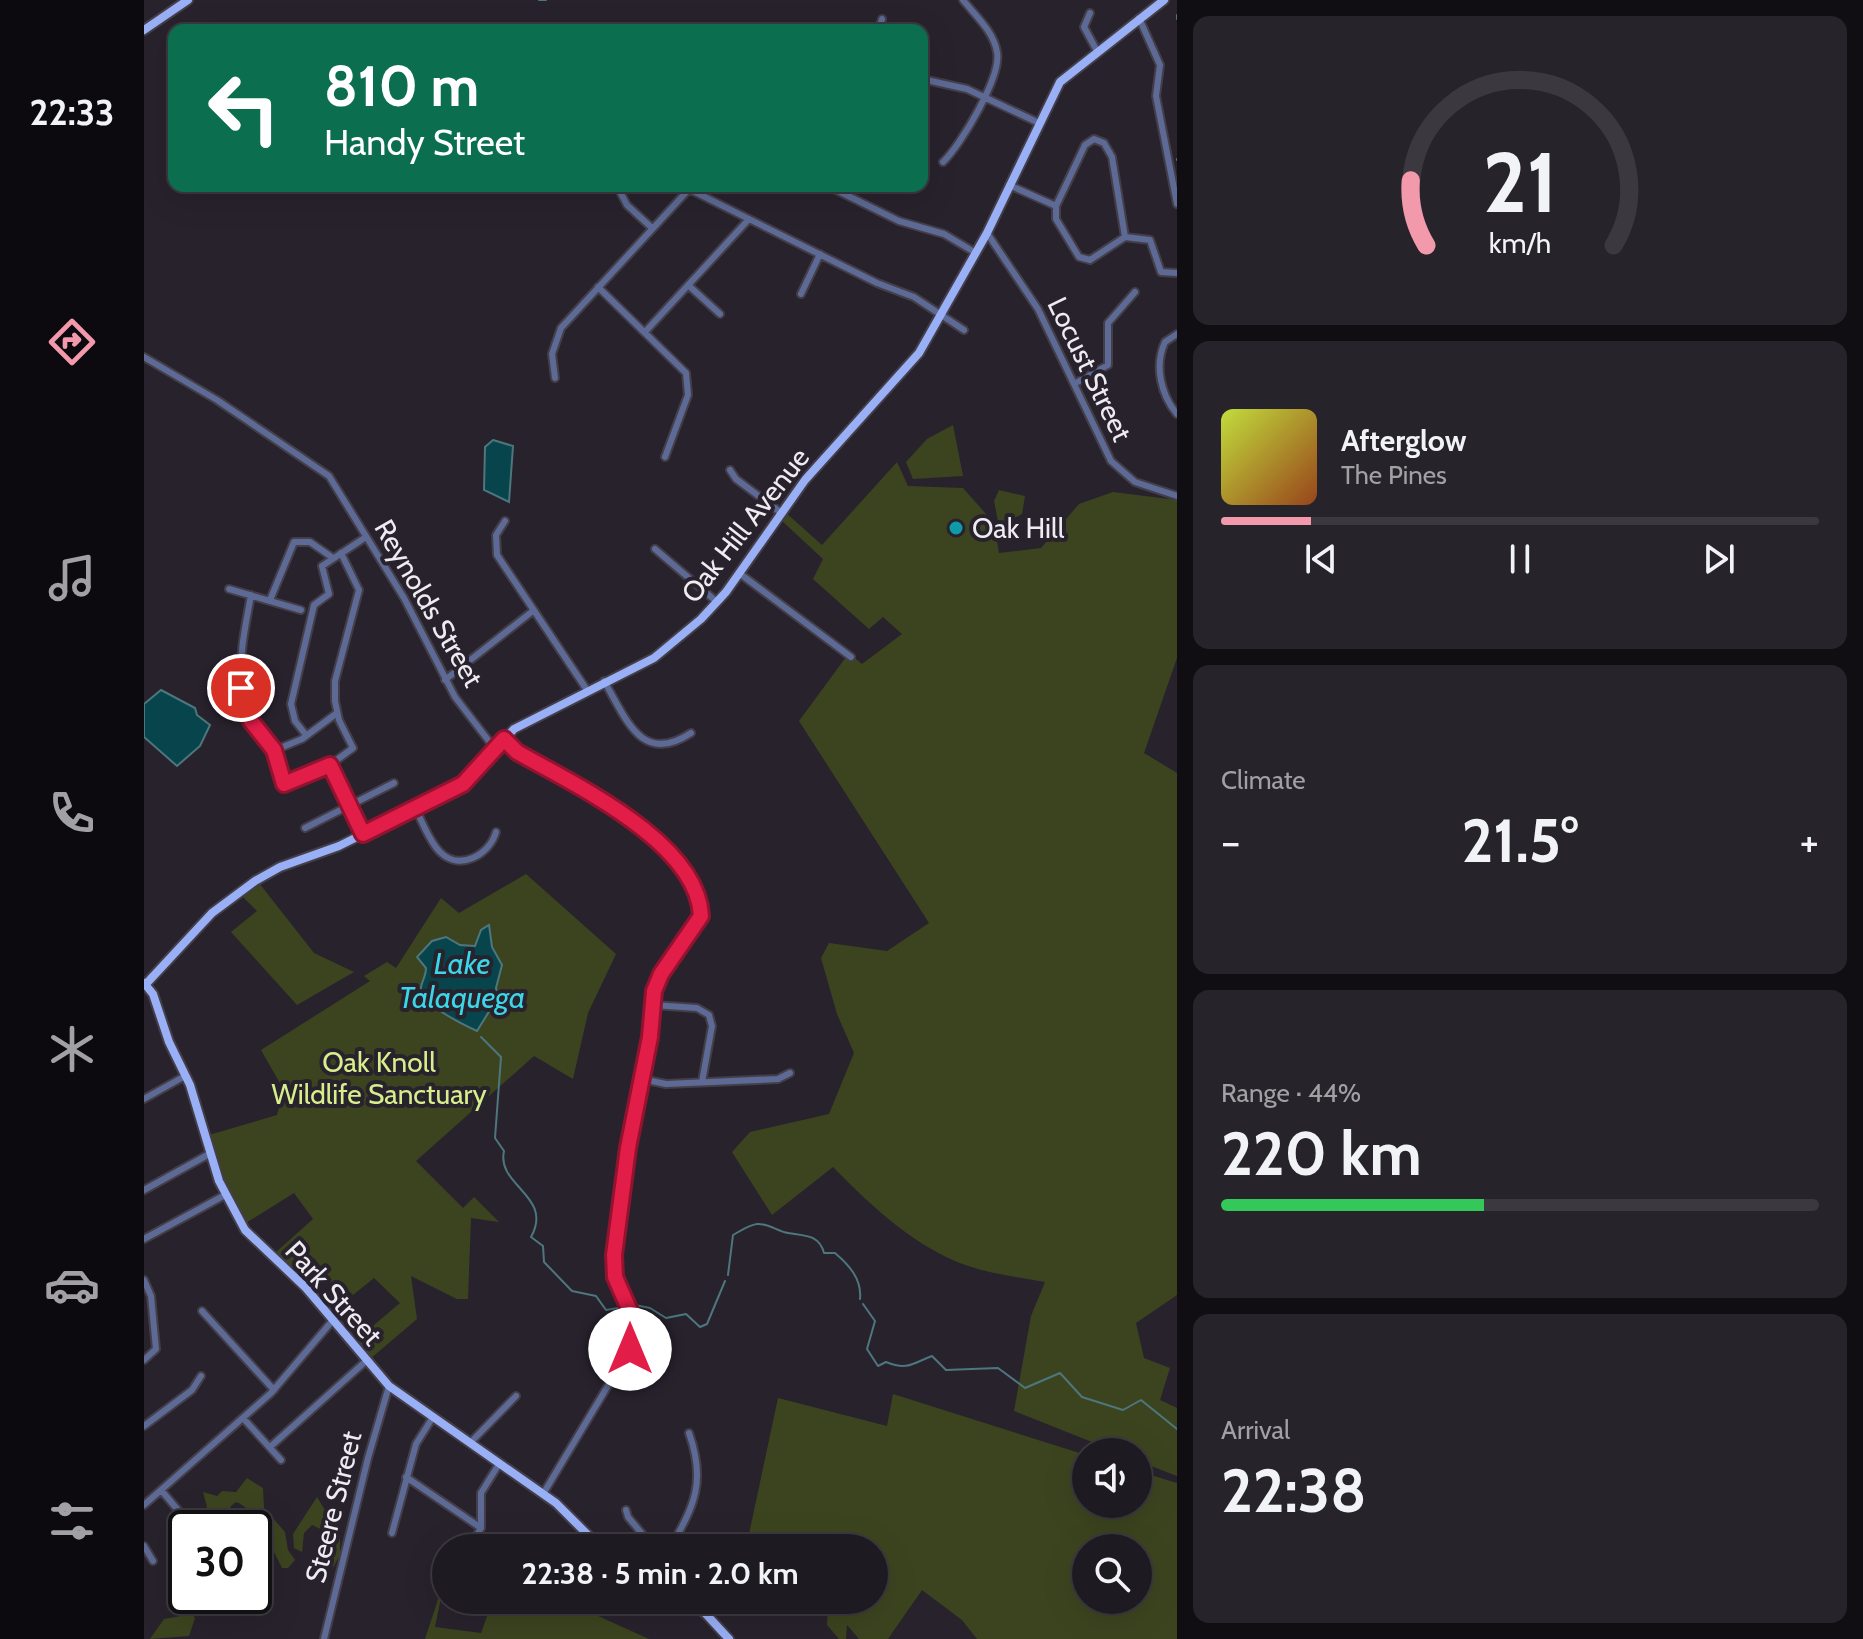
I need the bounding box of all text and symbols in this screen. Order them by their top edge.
text: 810 m [324,52,479,120]
icon: left [192,56,296,160]
text: 22:33 [30,90,114,134]
text: Handy Street [324,120,525,164]
text: 21 [1483,132,1557,233]
text: km/h [1489,225,1551,260]
street label: Locust Street [1041,292,1139,446]
icon: directions [44,314,100,370]
text: Afterglow [1341,422,1467,459]
street label: Oak Hill Avenue [674,441,816,609]
text: The Pines [1341,459,1447,491]
place label: Oak Hill [972,511,1065,545]
street label: Reynolds Street [367,513,491,693]
marker: Oak Hill [947,519,965,537]
icon: previous [1299,537,1343,581]
icon: pause [1498,537,1542,581]
icon: next [1697,537,1741,581]
icon: music [44,550,100,606]
pin [207,654,275,722]
icon: arrive [219,666,263,710]
text: Climate [1221,764,1306,796]
icon: phone [44,785,100,841]
text: 21.5° [1462,804,1578,877]
text: − [1221,815,1240,868]
text: + [1800,815,1819,868]
water label: Lake Talaquega [399,945,525,1016]
icon: climate [44,1021,100,1077]
park label: Oak Knoll Wildlife Sanctuary [271,1045,487,1111]
text: Range · 44% [1221,1077,1361,1109]
text: 220 km [1221,1117,1422,1190]
street label: Park Street [278,1234,390,1352]
icon: car [44,1257,100,1313]
position arrow [588,1307,672,1391]
text: Arrival [1221,1414,1290,1446]
street label: Steere Street [298,1428,368,1586]
map controls [1072,1438,1152,1614]
button: sound [1072,1438,1152,1518]
text: 22:38 [1221,1454,1366,1527]
icon: filters [44,1493,100,1549]
speed limit sign: 30 [168,1510,272,1614]
button: search [1072,1534,1152,1614]
text: 22:38 · 5 min · 2.0 km [521,1555,799,1592]

